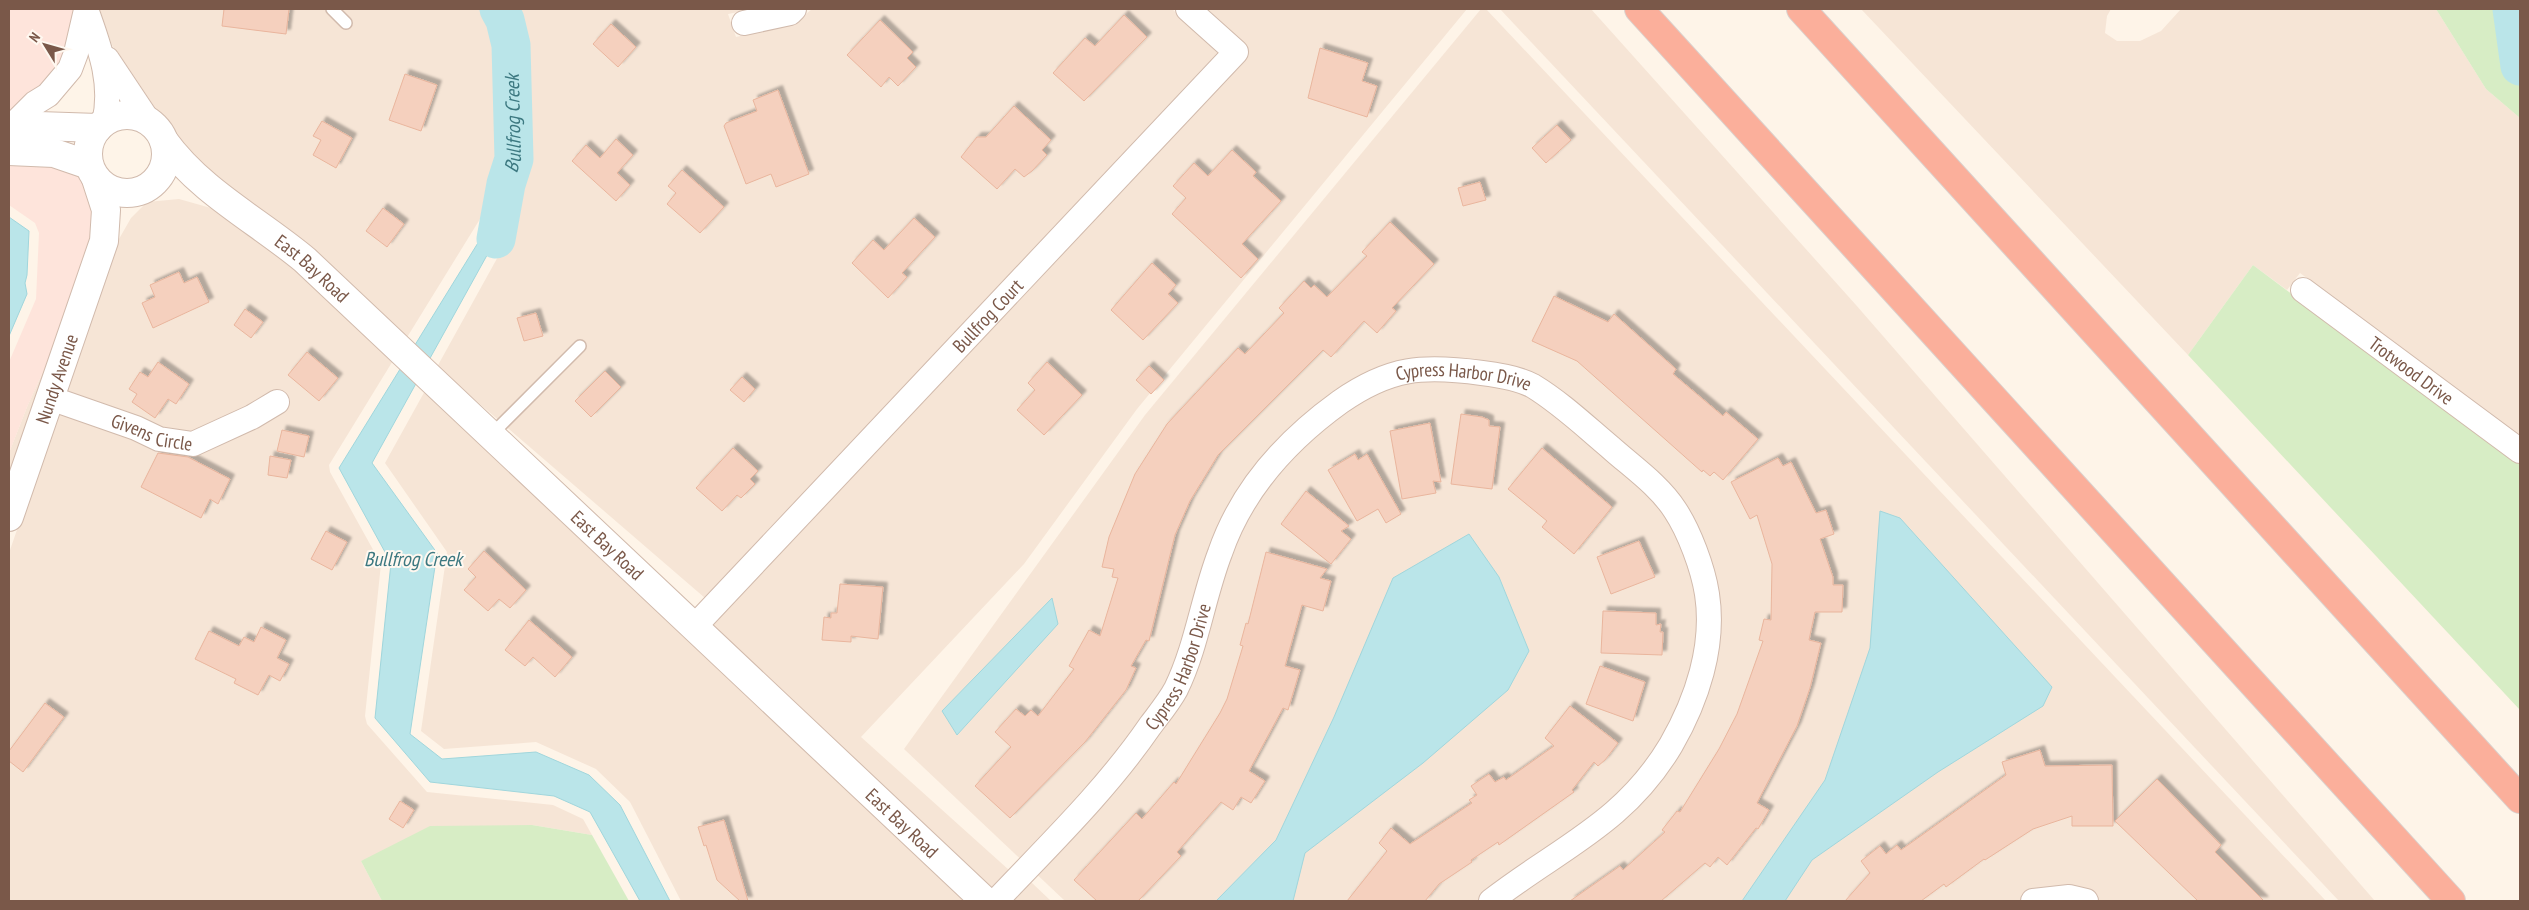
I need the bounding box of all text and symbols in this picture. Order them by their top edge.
north arrow [20,20,70,70]
text: N [25,29,44,46]
water label: Bullfrog Creek [498,72,527,176]
street label: East Bay Road [270,229,354,307]
street label: Bullfrog Court [947,273,1028,357]
street label: Nundy Avenue [30,331,83,427]
street label: Trotwood Drive [2364,331,2459,410]
street label: Cypress Harbor Drive [1393,357,1536,396]
street label: Givens Circle [108,408,194,456]
street label: East Bay Road [566,505,649,585]
water label: Bullfrog Creek [364,546,464,572]
street label: Cypress Harbor Drive [1139,601,1216,735]
street label: East Bay Road [861,783,944,863]

